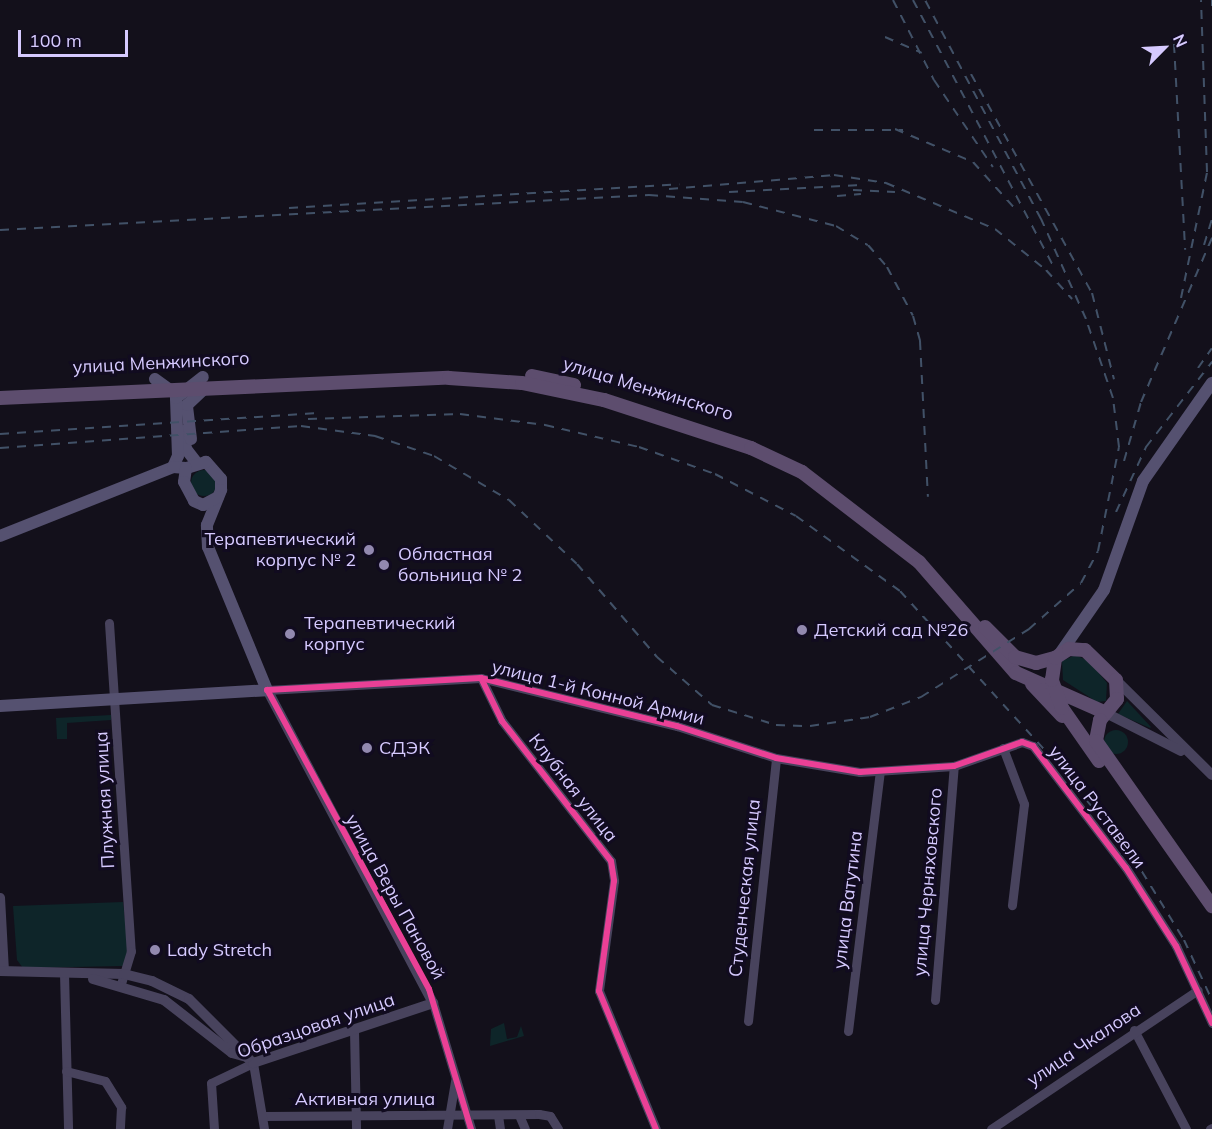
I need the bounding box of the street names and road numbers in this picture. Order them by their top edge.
street label: улица Менжинского [72,348,250,378]
street label: улица Менжинского [560,353,736,425]
street label: улица 1-й Конной Армии [489,656,707,730]
street label: Клубная улица [524,730,622,846]
street label: Плужная улица [91,731,119,869]
street label: улица Руставели [1044,741,1150,873]
street label: улица Черняховского [909,787,947,977]
street label: Студенческая улица [725,798,765,978]
street label: улица Веры Пановой [341,811,449,983]
street label: улица Ватутина [829,830,867,970]
street label: Образцовая улица [234,989,398,1063]
street label: улица Чкалова [1023,999,1145,1091]
street label: Активная улица [295,1088,435,1110]

